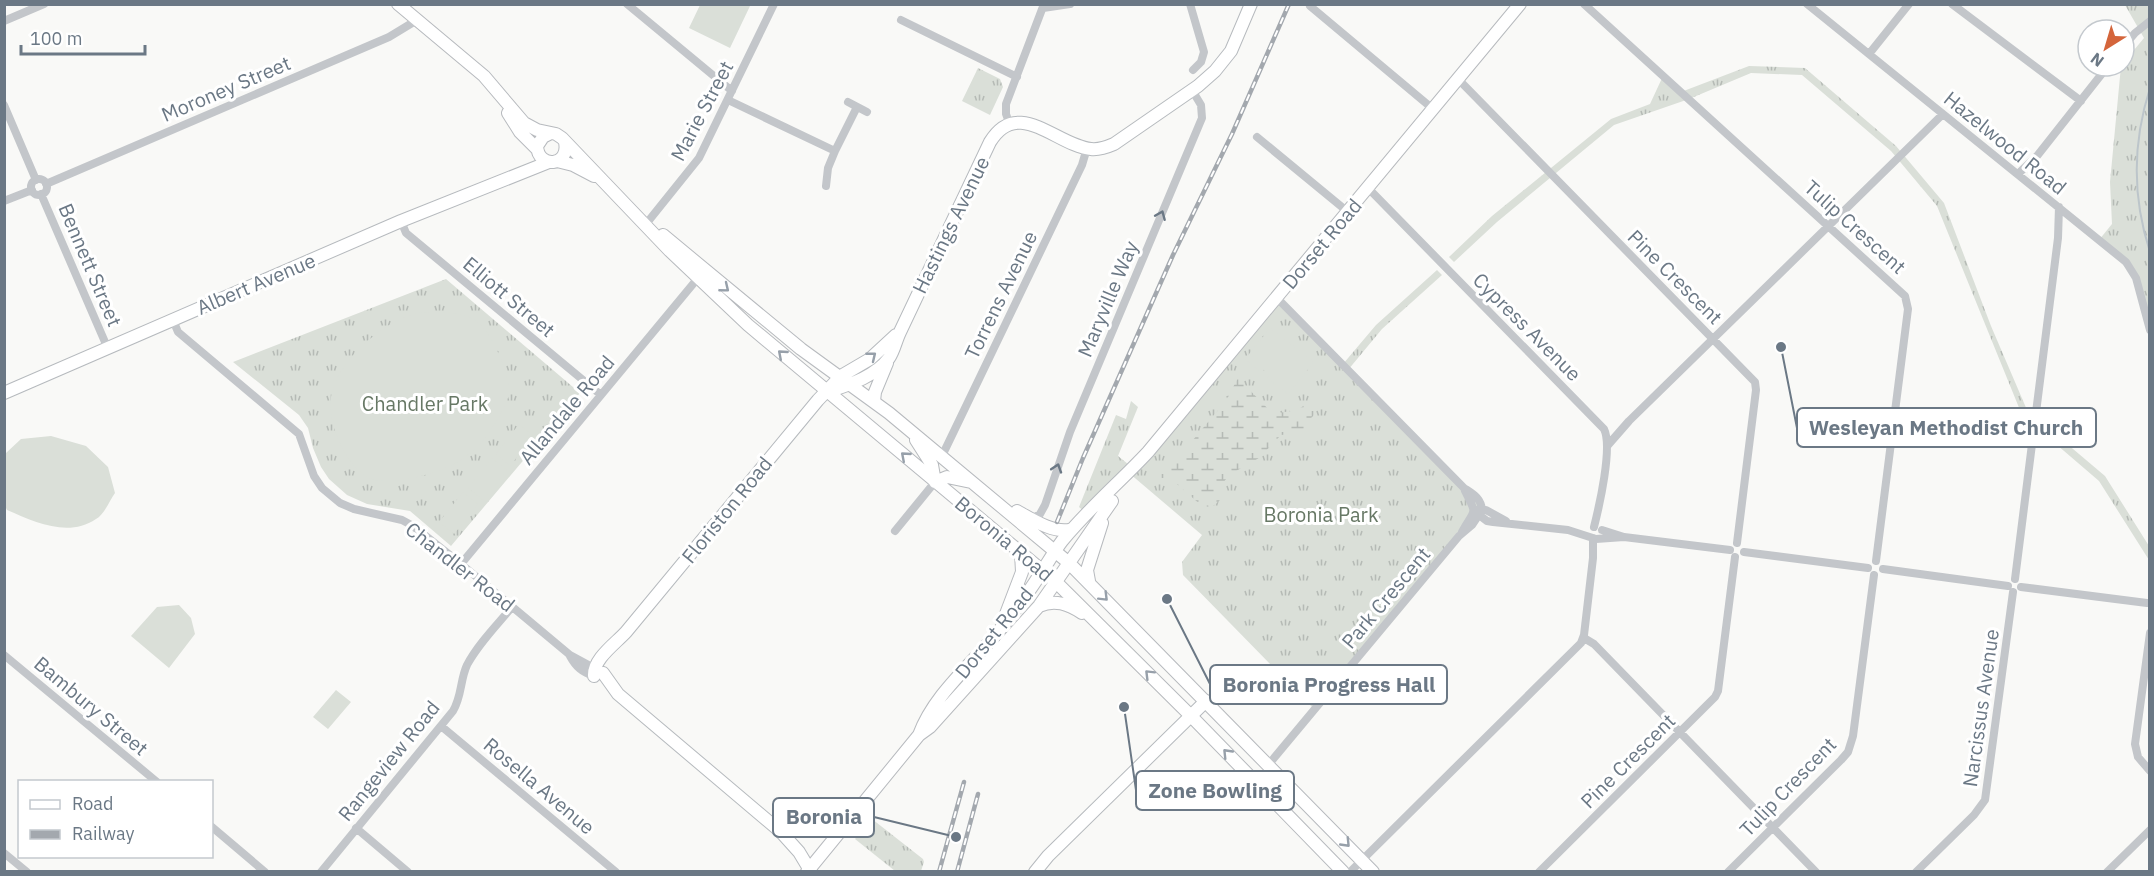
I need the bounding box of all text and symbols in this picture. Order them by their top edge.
scale bar [21,18,146,56]
north arrow [2076,18,2136,78]
text: 100 m [30,27,82,50]
street label: Moroney Street [157,49,294,128]
text: N [2086,49,2108,71]
street label: Marie Street [664,56,739,166]
street label: Hazelwood Road [1938,85,2072,200]
street label: Hastings Avenue [906,152,995,298]
street label: Tulip Crescent [1799,174,1912,280]
street label: Dorset Road [1276,193,1367,295]
street label: Bennett Street [52,199,129,330]
one-way arrow [1154,210,1166,221]
street label: Pine Crescent [1622,223,1729,330]
street label: Torrens Avenue [958,226,1043,363]
street label: Maryville Way [1071,236,1144,361]
street label: Albert Avenue [192,246,319,321]
street label: Elliott Street [458,250,561,343]
street label: Cypress Avenue [1467,267,1587,387]
one-way arrow [718,280,729,291]
street label: Allandale Road [513,349,620,470]
one-way arrow [778,350,789,361]
one-way arrow [865,353,876,364]
park label: Chandler Park [362,390,489,417]
callout: Wesleyan Methodist Church [1797,408,2096,447]
text: Wesleyan Methodist Church [1809,413,2083,441]
street label: Floriston Road [675,451,778,569]
one-way arrow [901,452,912,463]
one-way arrow [1050,463,1063,474]
street label: Boronia Road [950,490,1059,588]
park label: Boronia Park [1264,501,1379,528]
street label: Chandler Road [400,515,521,618]
street label: Park Crescent [1335,541,1436,654]
street label: Dorset Road [948,581,1039,684]
one-way arrow [1097,589,1108,600]
street label: Narcissus Avenue [1956,627,2005,789]
street label: Bambury Street [29,650,154,761]
callout: Boronia Progress Hall [1210,665,1447,704]
text: Boronia Progress Hall [1223,670,1435,698]
one-way arrow [1146,671,1157,682]
street label: Rangeview Road [332,695,446,827]
street label: Pine Crescent [1574,707,1681,814]
street label: Rosella Avenue [478,731,601,840]
street label: Tulip Crescent [1733,731,1842,842]
one-way arrow [1223,750,1234,760]
callout: Zone Bowling [1136,771,1294,810]
text: Zone Bowling [1148,776,1282,804]
legend [18,780,213,858]
text: Road [72,792,113,815]
callout: Boronia [773,798,874,837]
text: Boronia [786,802,862,830]
text: Railway [72,822,134,845]
one-way arrow [1338,836,1349,847]

